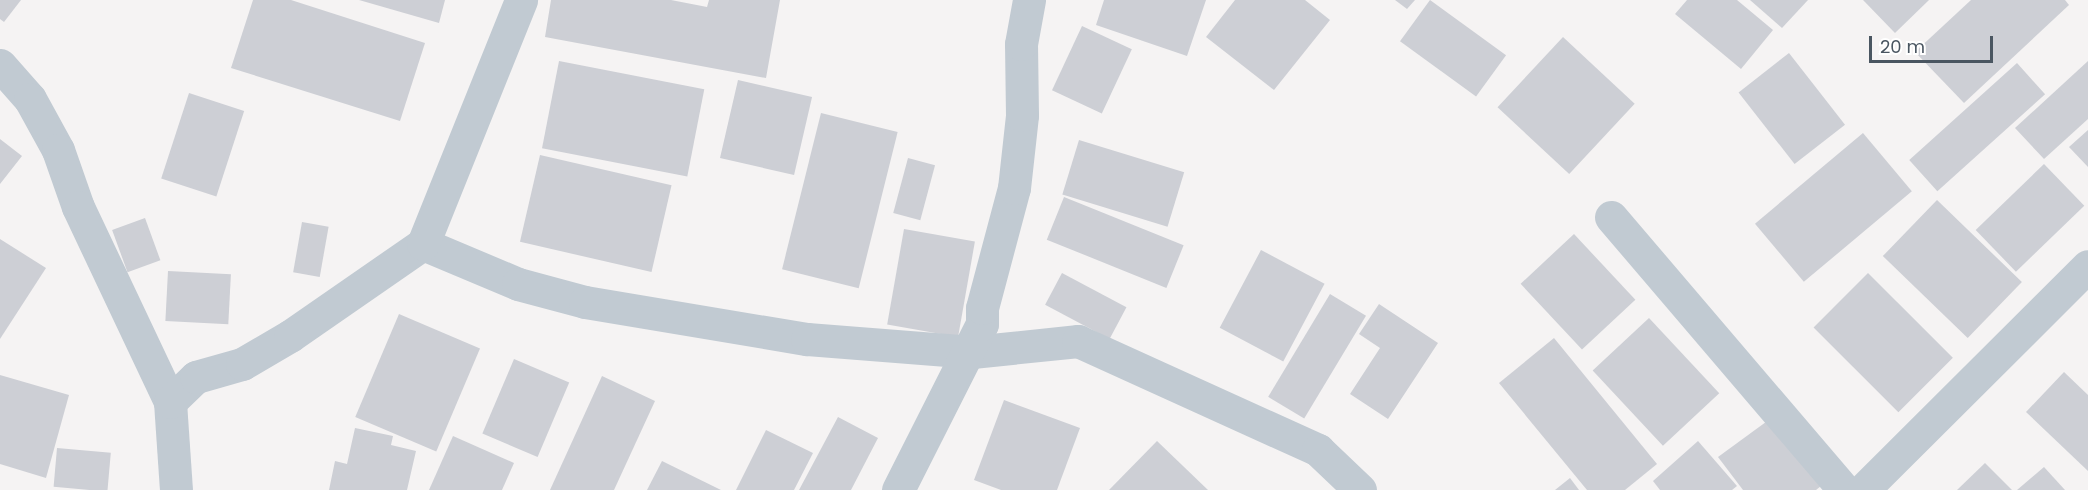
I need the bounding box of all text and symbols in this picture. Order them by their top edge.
scale bar [1872,24,1996,62]
text: 20 m [1880,34,1925,59]

